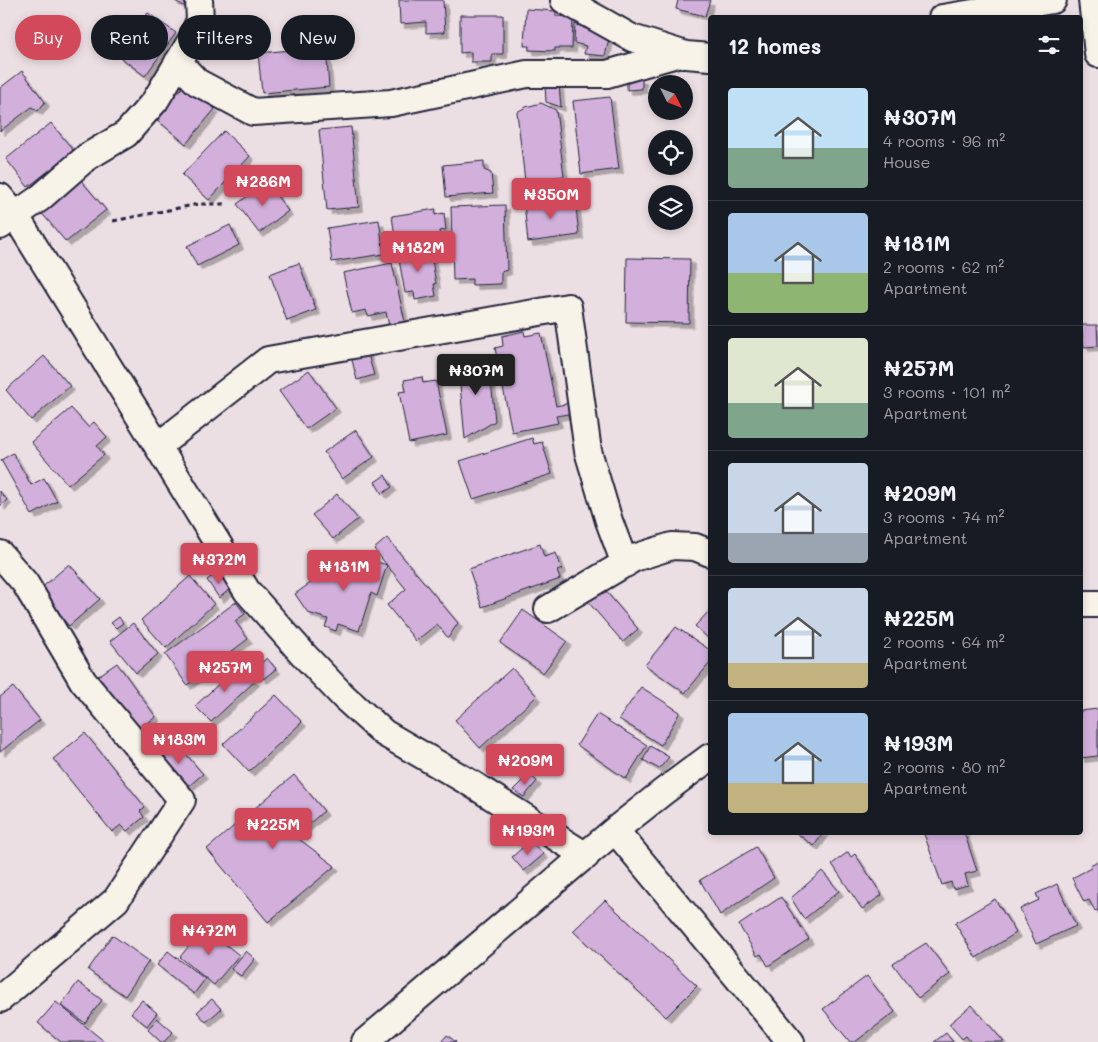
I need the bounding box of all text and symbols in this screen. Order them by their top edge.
chip: Buy [15,15,81,60]
chip: Rent [91,15,168,60]
chip: Filters [178,15,271,60]
chip: New [281,15,355,60]
icon: filters [1035,31,1063,59]
text: 12 homes [728,32,821,59]
north arrow [648,75,692,120]
map controls [648,75,693,230]
text: ₦307M [883,103,957,130]
icon: home [768,108,828,168]
button: locate [648,130,693,175]
text: 4 rooms · 96 m² [883,130,1005,151]
text: House [883,151,930,172]
pin: ₦286M [228,164,298,207]
text: ₦286M [235,170,291,191]
pin: ₦350M [516,178,586,220]
text: ₦350M [523,183,579,204]
button: layers [648,185,693,230]
text: ₦181M [883,229,951,256]
pin: ₦182M [383,230,453,273]
icon: home [768,233,828,293]
text: ₦182M [391,236,445,257]
text: 2 rooms · 62 m² [883,256,1004,277]
text: Apartment [883,277,968,298]
pin: ₦307M [441,354,511,396]
text: ₦257M [883,354,955,381]
icon: home [768,358,828,418]
text: ₦307M [448,359,504,380]
text: 3 rooms · 101 m² [883,381,1010,402]
text: Apartment [883,402,968,423]
text: ₦209M [883,479,957,506]
icon: home [768,483,828,543]
text: 3 rooms · 74 m² [883,506,1004,527]
text: Apartment [883,527,968,548]
pin: ₦372M [184,542,254,585]
text: ₦372M [192,548,246,569]
pin: ₦181M [309,550,379,592]
text: ₦181M [318,555,370,576]
text: ₦225M [883,604,955,631]
icon: home [768,608,828,668]
text: 2 rooms · 64 m² [883,631,1005,652]
pin: ₦257M [190,650,260,693]
text: Apartment [883,652,968,673]
text: ₦257M [198,656,252,677]
pin: ₦183M [144,722,214,765]
text: ₦183M [152,728,206,749]
text: ₦193M [883,729,953,756]
icon: home [768,733,828,793]
pin: ₦209M [490,744,560,786]
text: ₦209M [497,749,553,770]
text: 2 rooms · 80 m² [883,756,1005,777]
text: Apartment [883,777,968,798]
pin: ₦225M [238,808,308,850]
text: ₦225M [246,813,300,834]
pin: ₦193M [493,814,563,856]
text: ₦193M [501,819,555,840]
pin: ₦472M [174,914,244,956]
text: ₦472M [181,919,237,940]

